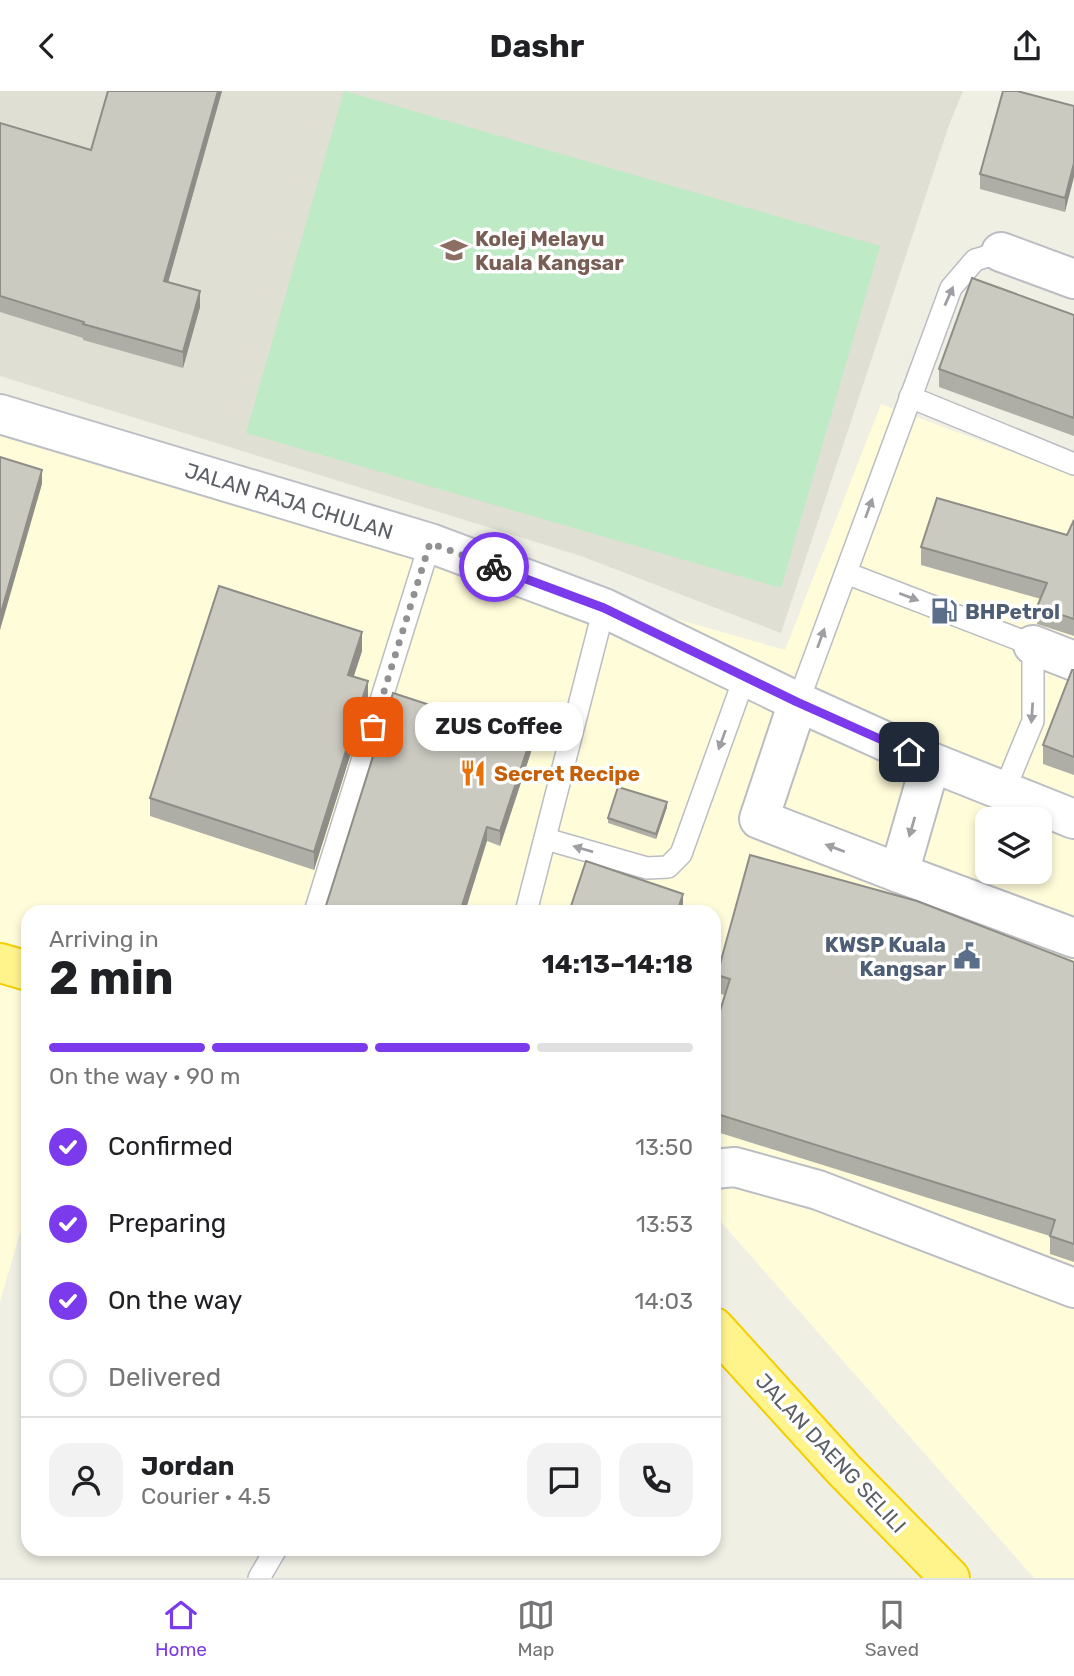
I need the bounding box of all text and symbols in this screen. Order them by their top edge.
icon: back [28,27,66,65]
text: Dashr [490,27,584,65]
icon: share [1008,27,1046,65]
place label: Kolej Melayu Kuala Kangsar [475,226,624,275]
school or university icon: Kolej Melayu Kuala Kangsar [439,235,469,265]
one-way arrow [944,285,955,306]
street label: JALAN RAJA CHULAN [182,457,396,545]
one-way arrow [864,498,875,519]
courier [459,532,529,602]
icon: bike [475,548,513,586]
one-way arrow [899,592,920,603]
fuel station icon: BHPetrol [929,596,959,626]
place label: BHPetrol [965,599,1060,624]
one-way arrow [816,628,827,649]
pin [343,697,403,757]
one-way arrow [1027,702,1038,724]
callout: ZUS Coffee [415,703,583,751]
icon: bag [354,708,392,746]
text: ZUS Coffee [435,712,563,740]
pin [879,722,939,782]
one-way arrow [716,730,727,751]
icon: home [890,733,928,771]
restaurant icon: Secret Recipe [458,758,488,788]
place label: Secret Recipe [494,761,640,786]
map controls [975,807,1052,884]
button: layers [975,807,1052,884]
one-way arrow [907,817,917,838]
one-way arrow [824,843,845,854]
one-way arrow [572,844,593,854]
text: Arriving in [49,925,159,953]
place label: KWSP Kuala Kangsar [825,932,946,981]
public building icon: KWSP Kuala Kangsar [952,941,982,971]
text: 14:13–14:18 [542,949,693,980]
text: 2 min [49,951,174,1006]
text: On the way · 90 m [49,1062,240,1090]
icon: check [49,1128,87,1166]
text: Confirmed [108,1131,233,1162]
text: 13:50 [635,1133,693,1161]
icon: check [49,1205,87,1243]
text: Preparing [108,1208,226,1239]
text: 13:53 [636,1210,693,1238]
icon: check [49,1282,87,1320]
text: On the way [108,1285,242,1316]
text: 14:03 [635,1287,693,1315]
text: Delivered [108,1362,221,1393]
street label: JALAN DAENG SELILI [751,1368,911,1538]
button: person [49,1443,123,1517]
button: chat [527,1443,601,1517]
button: phone [619,1443,693,1517]
text: Jordan [141,1451,234,1482]
text: Courier · 4.5 [141,1482,271,1510]
tab: Home [155,1596,207,1661]
tab: Map [517,1596,555,1661]
tab: Saved [865,1596,919,1661]

